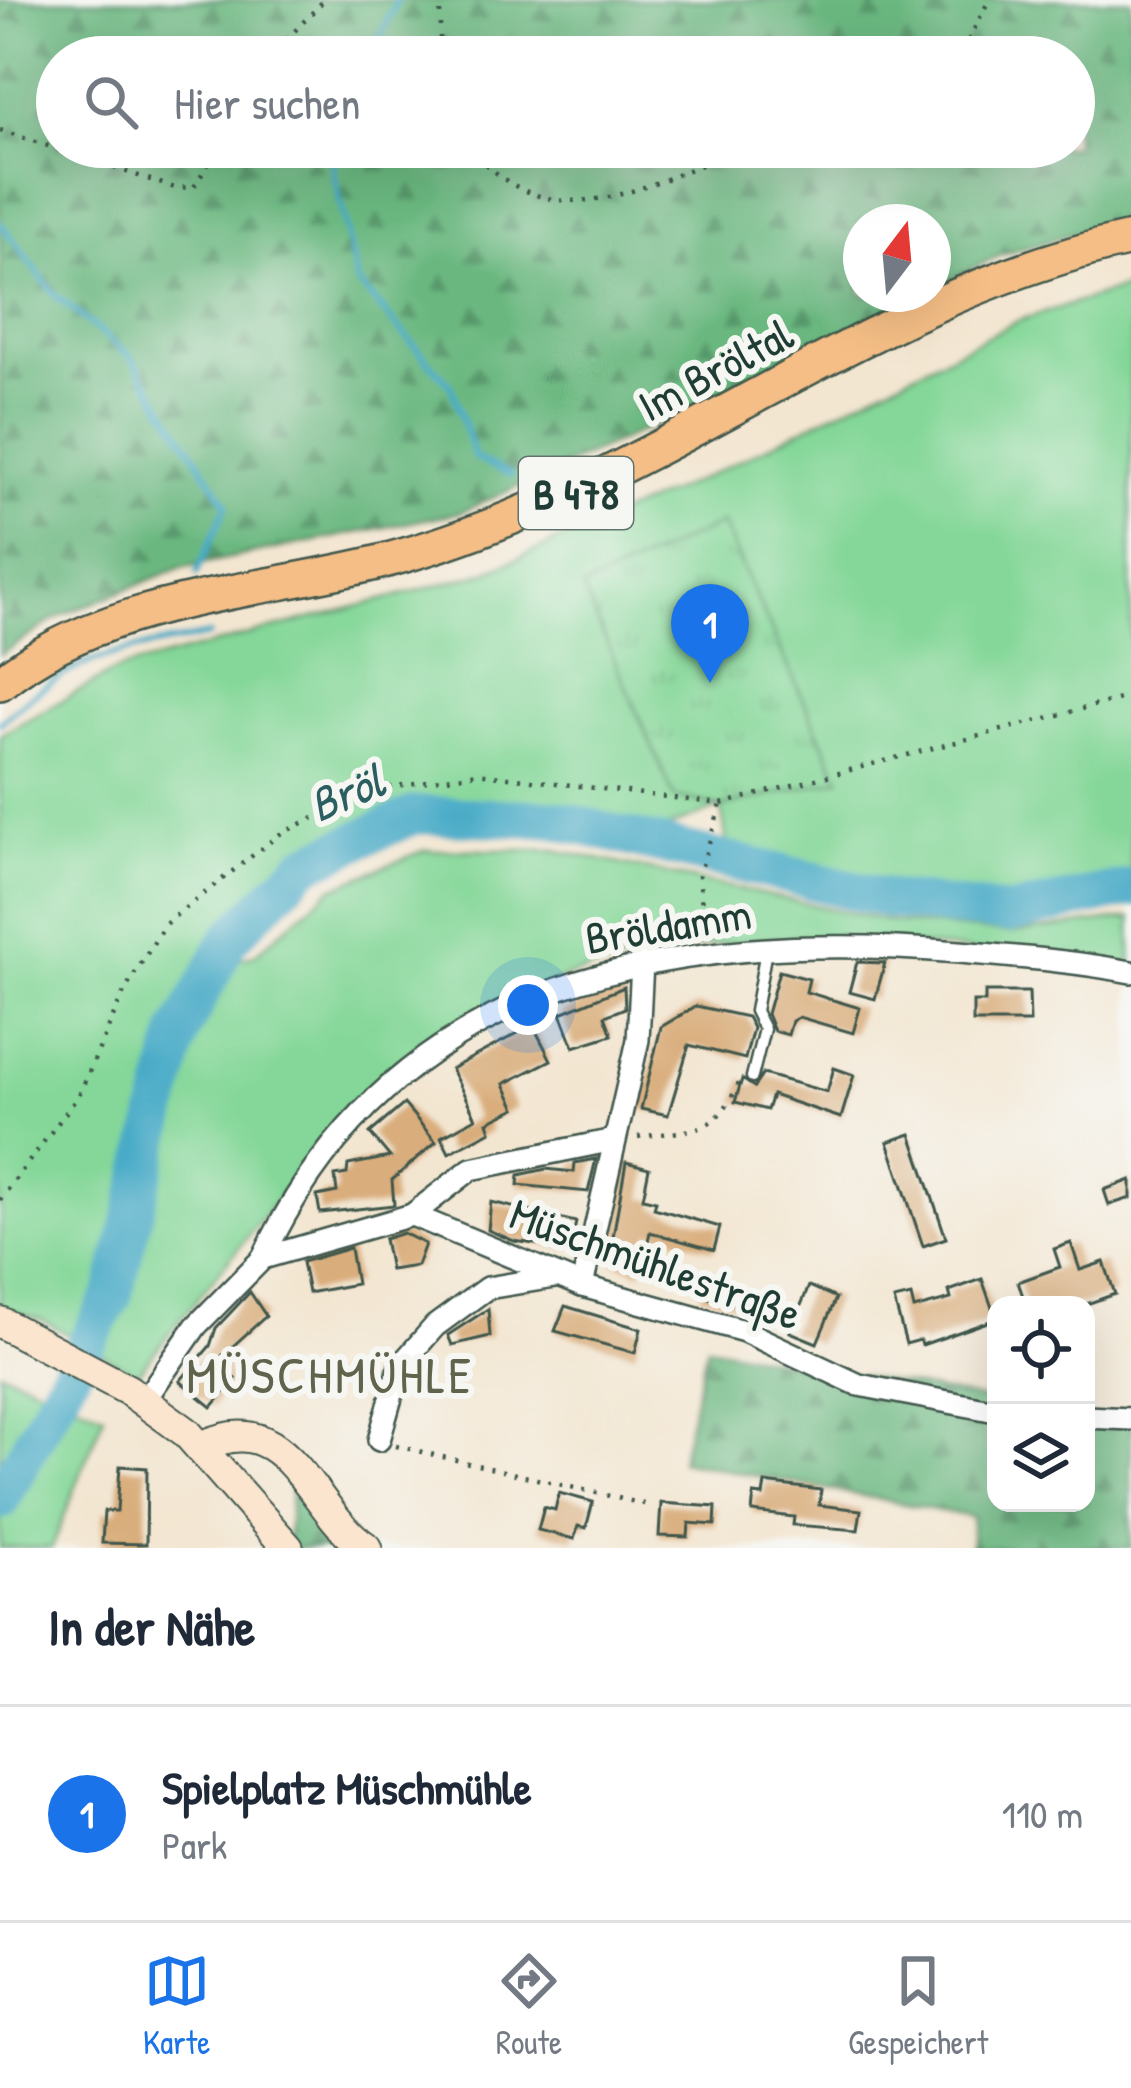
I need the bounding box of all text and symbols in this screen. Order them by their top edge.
search box [36,36,1095,168]
icon: search [78,69,144,135]
text: Hier suchen [174,72,361,133]
north arrow [843,204,951,312]
street label: Im Bröltal [627,303,803,435]
road number: B 478 [519,457,633,529]
pin: 1 [671,584,749,683]
water label: Bröl [299,747,395,837]
street label: Bröldamm [581,882,755,968]
your location [498,975,558,1035]
street label: Müschmühlestraße [502,1182,810,1344]
map controls [987,1296,1095,1512]
button: locate [987,1296,1095,1404]
district label: MÜSCHMÜHLE [186,1340,474,1409]
button: layers [987,1404,1095,1512]
text: In der Nähe [48,1592,255,1661]
text: Spielplatz Müschmühle [162,1757,532,1818]
text: 1 [80,1787,94,1840]
text: 110 m [1002,1787,1083,1840]
text: Park [162,1818,227,1871]
tab: Karte [143,1948,210,2064]
tab: Route [496,1948,562,2064]
tab: Gespeichert [848,1948,988,2064]

